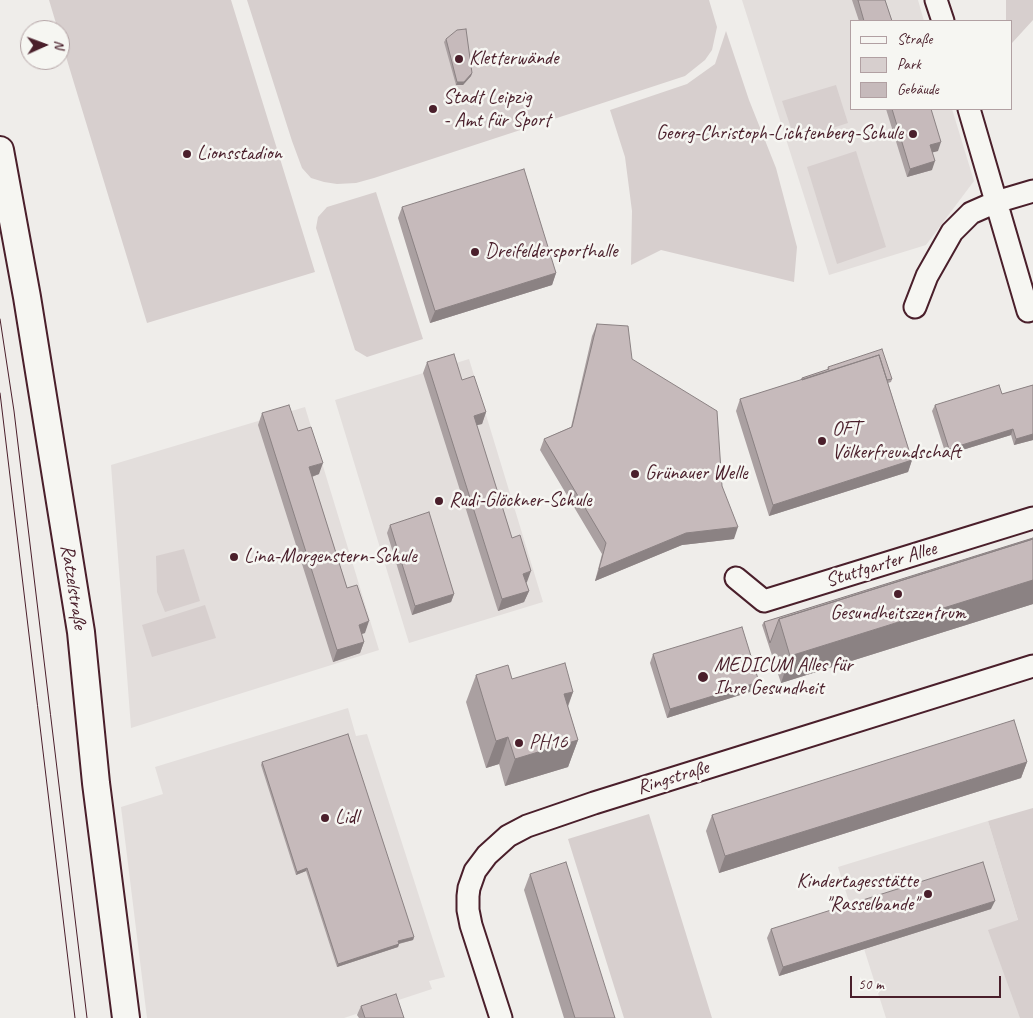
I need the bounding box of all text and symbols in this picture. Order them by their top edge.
north arrow [20,20,70,70]
legend [850,20,1013,110]
text: Straße [897,30,932,49]
text: N [51,40,68,49]
place label: Kletterwände [469,47,558,71]
marker: Kletterwände [453,53,465,65]
text: Park [897,55,921,74]
text: Gebäude [897,80,939,99]
place label: Stadt Leipzig - Amt für Sport [443,86,550,133]
marker: Stadt Leipzig - Amt für Sport [427,103,439,115]
place label: Georg-Christoph-Lichtenberg-Schule [656,122,903,146]
marker: Georg-Christoph-Lichtenberg-Schule [907,128,919,140]
place label: Lionsstadion [197,142,282,166]
marker: Lionsstadion [181,148,193,160]
place label: Dreifeldersporthalle [485,240,617,264]
marker: Dreifeldersporthalle [469,246,481,258]
place label: OFT Völkerfreundschaft [832,418,961,465]
marker: OFT Völkerfreundschaft [816,435,828,447]
place label: Grünauer Welle [645,462,748,486]
marker: Grünauer Welle [629,468,641,480]
place label: Rudi-Glöckner-Schule [449,489,591,513]
marker: Rudi-Glöckner-Schule [433,495,445,507]
street label: Stuttgarter Allee [823,537,939,593]
street label: Ratzelstraße [54,543,92,631]
place label: Lina-Morgenstern-Schule [244,545,417,569]
marker: Lina-Morgenstern-Schule [228,551,240,563]
marker: Gesundheitszentrum [892,588,904,600]
place label: Gesundheitszentrum [830,602,966,626]
place label: MEDICUM Alles für Ihre Gesundheit [714,654,852,701]
marker: MEDICUM Alles für Ihre Gesundheit [696,670,710,684]
place label: PH16 [529,731,568,755]
marker: PH16 [513,737,525,749]
street label: Ringstraße [634,756,712,800]
place label: Lidl [335,806,359,830]
marker: Lidl [319,812,331,824]
place label: Kindertagesstätte "Rasselbande" [796,870,918,917]
marker: Kindertagesstätte "Rasselbande" [922,888,934,900]
scale bar [853,966,1004,998]
text: 50 m [858,975,884,994]

